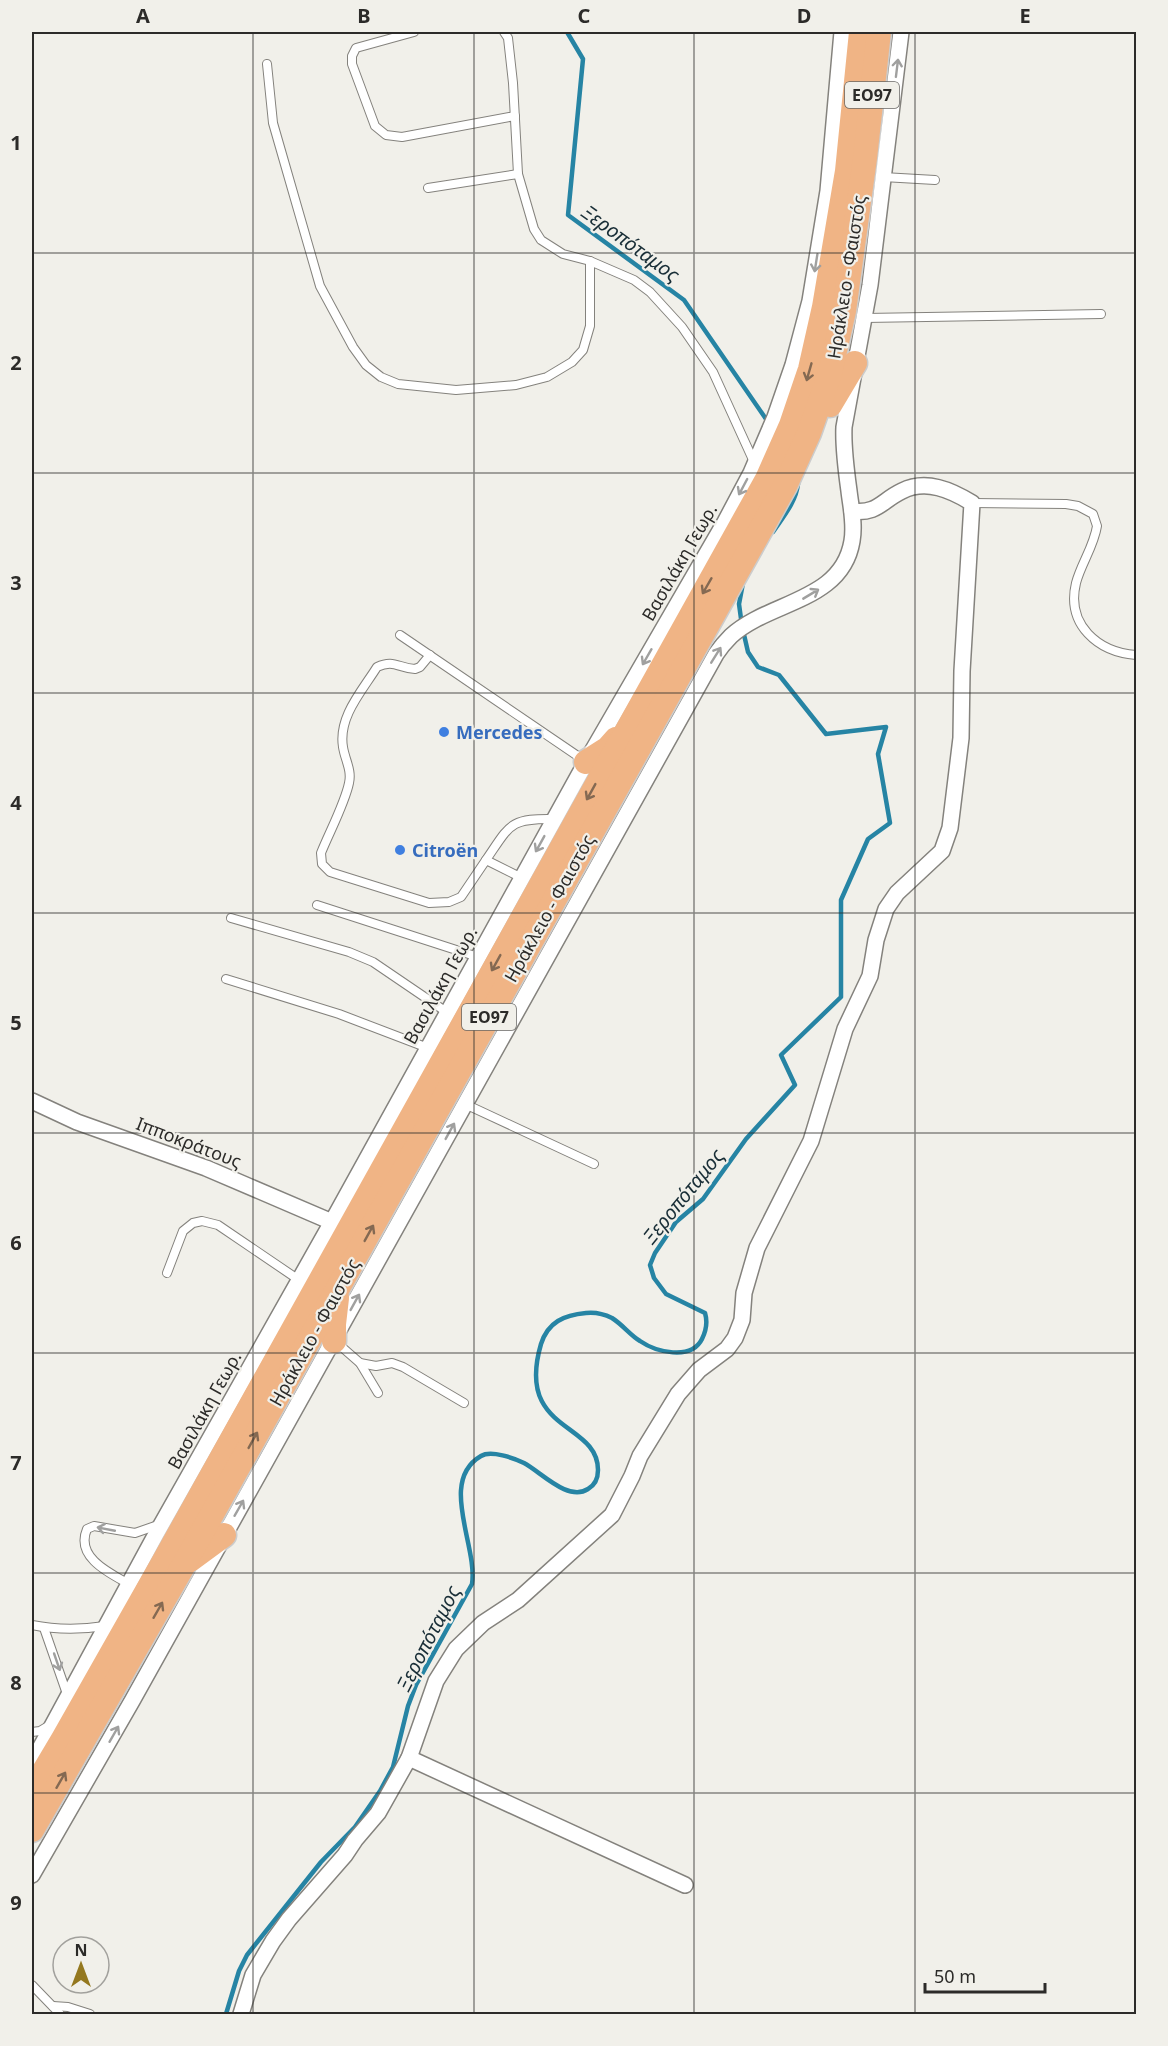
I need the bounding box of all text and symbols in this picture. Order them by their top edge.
text: A [136,2,150,29]
text: B [357,2,371,29]
text: C [578,2,591,29]
text: D [797,2,811,29]
text: E [1019,2,1031,29]
one-way arrow [892,59,903,79]
road number: ΕΟ97 [845,82,899,108]
text: 1 [10,129,22,156]
street label: Ηράκλειο - Φαιστός [821,193,871,361]
water label: Ξεροπόταμος [576,198,686,288]
one-way arrow [811,252,822,272]
text: 2 [10,349,22,376]
one-way arrow [803,362,814,381]
one-way arrow [737,478,749,496]
street label: Βασιλάκη Γεωρ. [636,499,722,625]
text: 3 [10,569,22,596]
one-way arrow [701,577,713,594]
one-way arrow [802,587,819,599]
one-way arrow [711,647,723,664]
one-way arrow [641,648,653,665]
place label: Mercedes [456,720,543,744]
marker: Mercedes [437,725,451,739]
one-way arrow [585,783,597,800]
text: 4 [10,789,22,816]
street label: Ηράκλειο - Φαιστός [498,830,600,986]
one-way arrow [534,836,546,853]
place label: Citroën [412,838,478,862]
marker: Citroën [393,843,407,857]
street label: Βασιλάκη Γεωρ. [398,922,482,1048]
one-way arrow [490,953,501,971]
road number: ΕΟ97 [462,1004,516,1030]
text: 5 [10,1009,22,1036]
street label: Ιπποκράτους [133,1111,245,1173]
one-way arrow [445,1123,456,1141]
water label: Ξεροπόταμος [636,1142,730,1250]
one-way arrow [364,1225,375,1243]
text: 6 [10,1229,22,1256]
street label: Ηράκλειο - Φαιστός [263,1254,365,1410]
one-way arrow [349,1294,361,1311]
street label: Βασιλάκη Γεωρ. [162,1347,246,1473]
one-way arrow [247,1432,259,1449]
text: 7 [10,1449,22,1476]
one-way arrow [234,1500,245,1518]
one-way arrow [97,1523,116,1534]
water label: Ξεροπόταμος [389,1580,466,1696]
one-way arrow [152,1602,164,1619]
one-way arrow [52,1652,63,1671]
text: 8 [10,1669,22,1696]
one-way arrow [108,1726,120,1743]
one-way arrow [56,1771,67,1789]
text: 9 [10,1889,22,1916]
north arrow [51,1935,111,1995]
text: N [74,1939,88,1961]
scale bar [925,1956,1045,1994]
text: 50 m [934,1964,976,1988]

